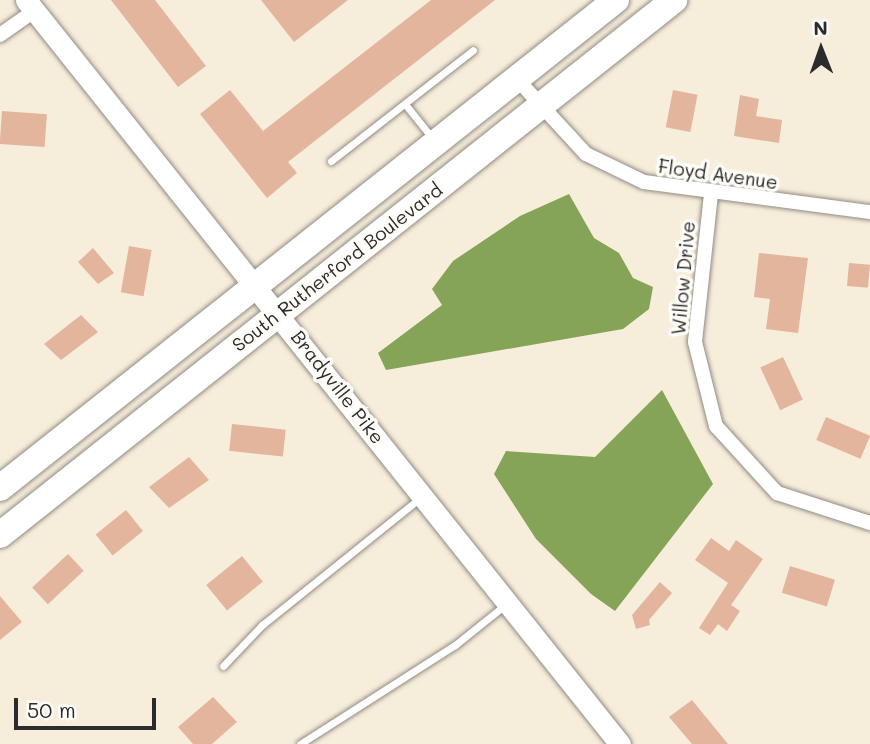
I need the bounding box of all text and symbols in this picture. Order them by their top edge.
north arrow [786,14,856,84]
text: N [813,15,828,40]
street label: Floyd Avenue [657,154,779,194]
street label: South Rutherford Boulevard [227,178,447,356]
street label: Willow Drive [667,220,699,336]
street label: Bradyville Pike [287,326,389,448]
scale bar [18,684,159,728]
text: 50 m [27,696,76,723]

